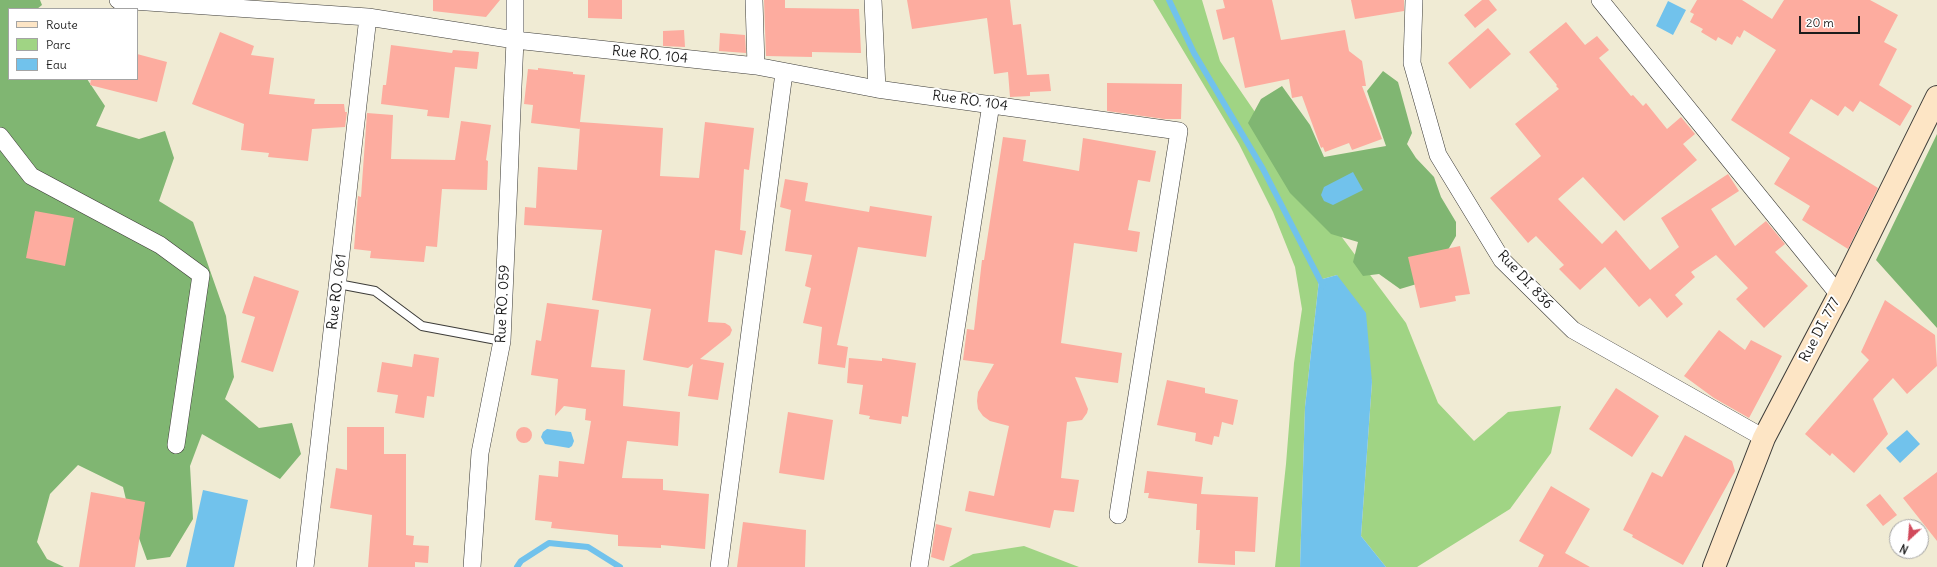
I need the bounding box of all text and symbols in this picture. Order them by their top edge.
legend [8,8,138,80]
scale bar [1801,8,1862,34]
text: 20 m [1806,15,1834,30]
text: Route [46,17,78,32]
text: Parc [46,37,71,52]
street label: Rue RO. 104 [611,43,689,67]
text: Eau [46,57,67,72]
street label: Rue RO. 104 [931,87,1009,115]
street label: Rue DI. 836 [1494,247,1556,313]
street label: Rue RO. 061 [324,253,350,331]
street label: Rue RO. 059 [493,264,513,344]
street label: Rue DI. 777 [1796,295,1844,365]
north arrow [1889,519,1929,559]
text: N [1898,541,1911,557]

